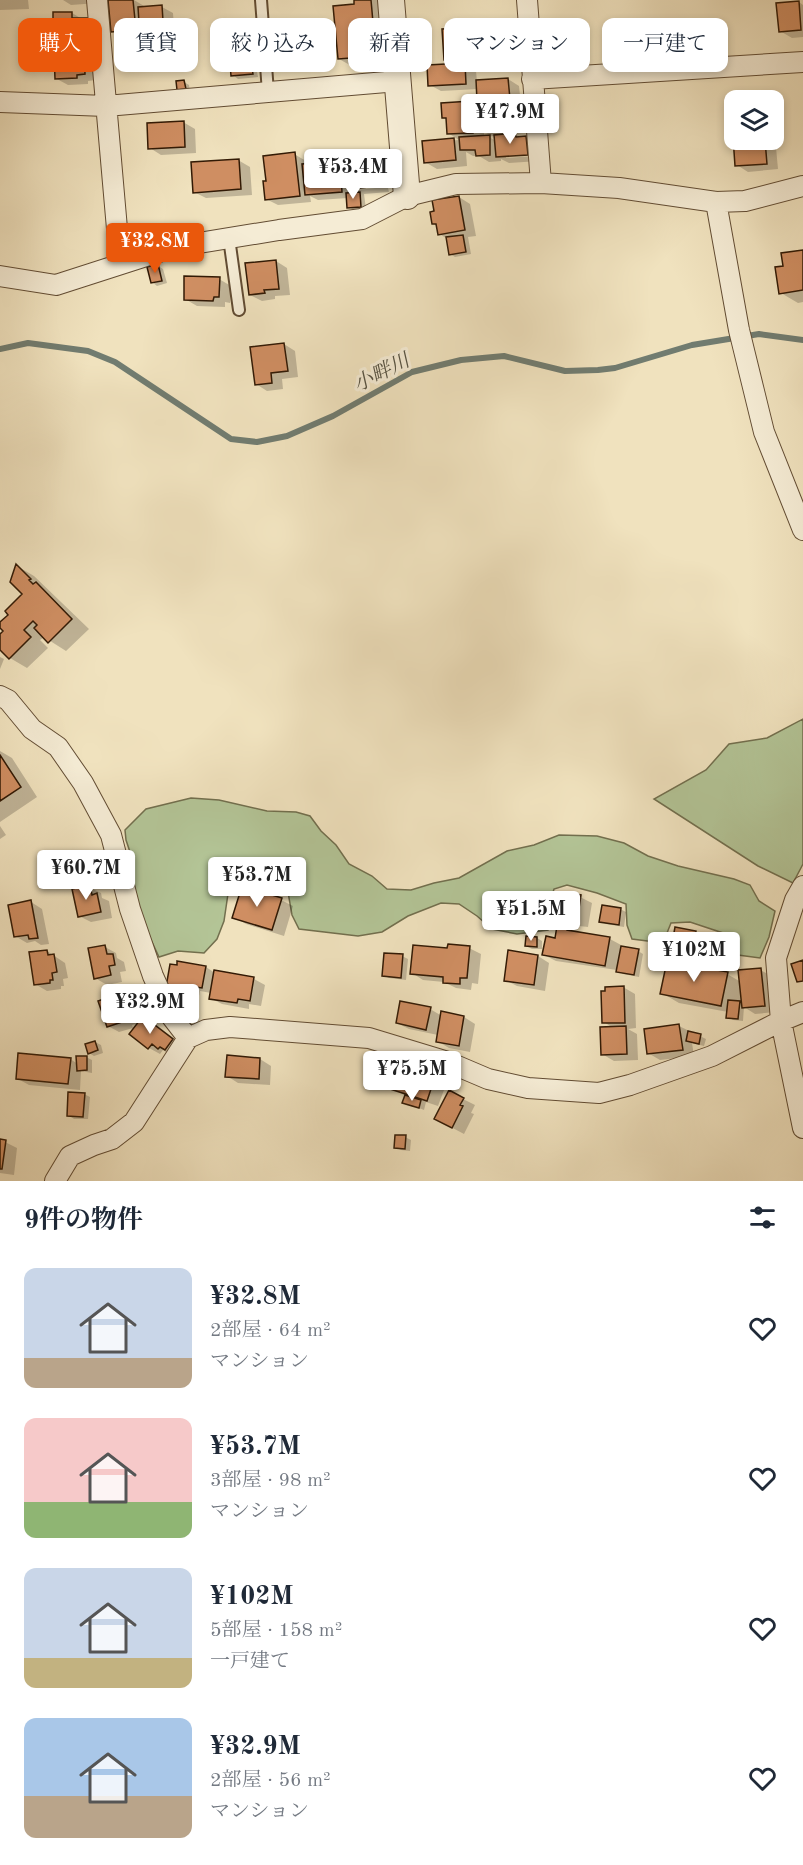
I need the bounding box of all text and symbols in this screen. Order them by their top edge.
chip: 購入 [18,18,102,72]
chip: 賃貸 [114,18,198,72]
chip: 絞り込み [210,18,336,72]
chip: 新着 [348,18,432,72]
chip: マンション [444,18,590,72]
chip: 一戸建て [602,18,728,72]
map controls [724,90,784,150]
button: layers [724,90,784,150]
pin: ¥47.9M [461,94,559,145]
text: ¥47.9M [475,103,545,123]
pin: ¥53.4M [304,149,402,200]
text: ¥53.4M [318,158,388,178]
pin: ¥32.8M [106,223,204,274]
text: ¥32.8M [120,232,190,252]
water label: 小畔川 [350,349,415,396]
pin: ¥60.7M [37,850,135,901]
pin: ¥53.7M [208,857,306,908]
text: ¥60.7M [51,859,121,879]
text: ¥53.7M [222,866,292,886]
pin: ¥51.5M [482,891,580,942]
text: ¥51.5M [496,900,566,920]
pin: ¥102M [652,932,736,983]
text: ¥102M [662,941,726,961]
pin: ¥32.9M [101,984,199,1035]
text: ¥32.9M [115,993,185,1013]
pin: ¥75.5M [363,1051,461,1102]
text: ¥75.5M [377,1060,447,1080]
icon: filters [746,1201,779,1234]
text: 9件の物件 [24,1208,143,1234]
text: ¥32.8M [210,1284,301,1310]
icon: home [72,1292,144,1364]
icon: heart [746,1312,779,1345]
text: 2部屋 · 64 m² [210,1321,331,1341]
text: マンション [210,1352,309,1372]
text: ¥53.7M [210,1434,301,1460]
icon: home [72,1442,144,1514]
icon: heart [746,1462,779,1495]
text: 3部屋 · 98 m² [210,1471,331,1491]
text: マンション [210,1502,309,1522]
text: ¥102M [210,1584,293,1610]
icon: home [72,1592,144,1664]
icon: heart [746,1612,779,1645]
text: 5部屋 · 158 m² [210,1621,342,1641]
text: 一戸建て [210,1652,290,1672]
text: ¥32.9M [210,1734,301,1760]
icon: home [72,1742,144,1814]
icon: heart [746,1762,779,1795]
text: 2部屋 · 56 m² [210,1771,331,1791]
text: マンション [210,1802,309,1822]

